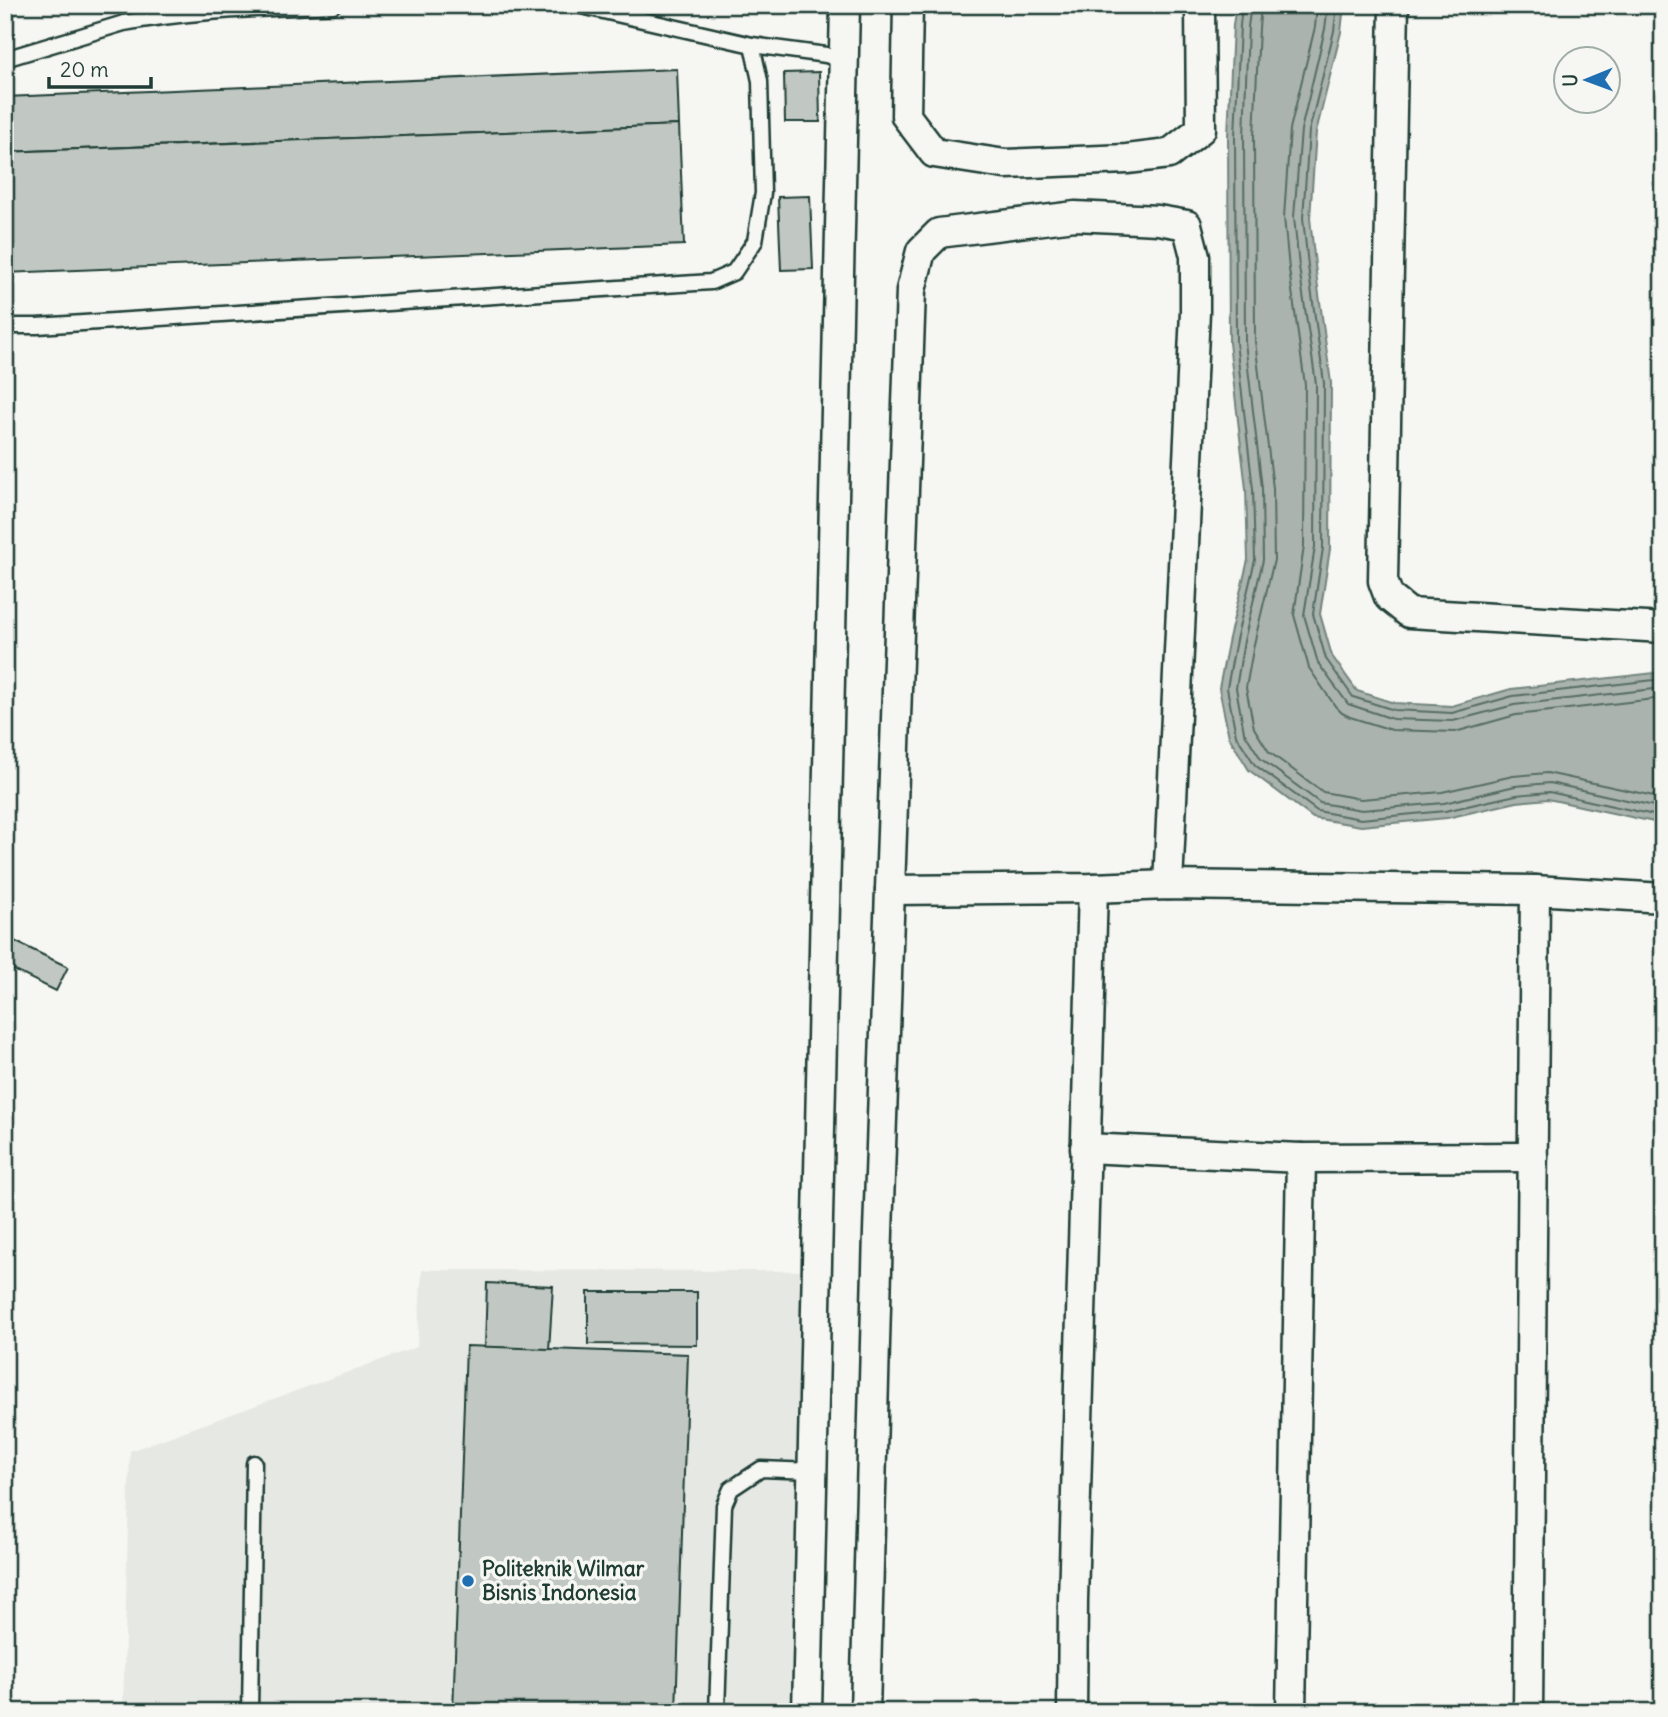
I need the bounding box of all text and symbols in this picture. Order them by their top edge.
scale bar [49,46,150,90]
north arrow [1552,46,1622,116]
text: 20 m [60,56,109,83]
text: U [1558,74,1582,87]
place label: Politeknik Wilmar Bisnis Indonesia [482,1555,645,1606]
marker: Politeknik Wilmar Bisnis Indonesia [460,1573,476,1589]

